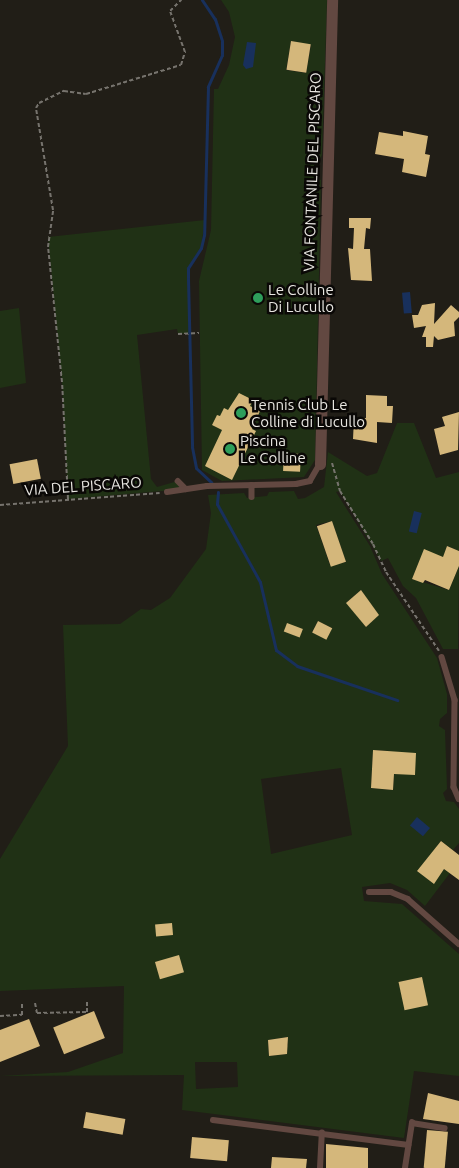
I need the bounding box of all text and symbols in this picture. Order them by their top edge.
street label: VIA FONTANILE DEL PISCARO [300,72,324,272]
place label: Le Colline Di Lucullo [268,280,334,315]
marker: Le Colline Di Lucullo [252,292,264,304]
place label: Tennis Club Le Colline di Lucullo [251,395,365,430]
marker: Tennis Club Le Colline di Lucullo [235,407,247,419]
place label: Piscina Le Colline [240,431,306,466]
marker: Piscina Le Colline [224,443,236,455]
street label: VIA DEL PISCARO [24,473,142,499]

